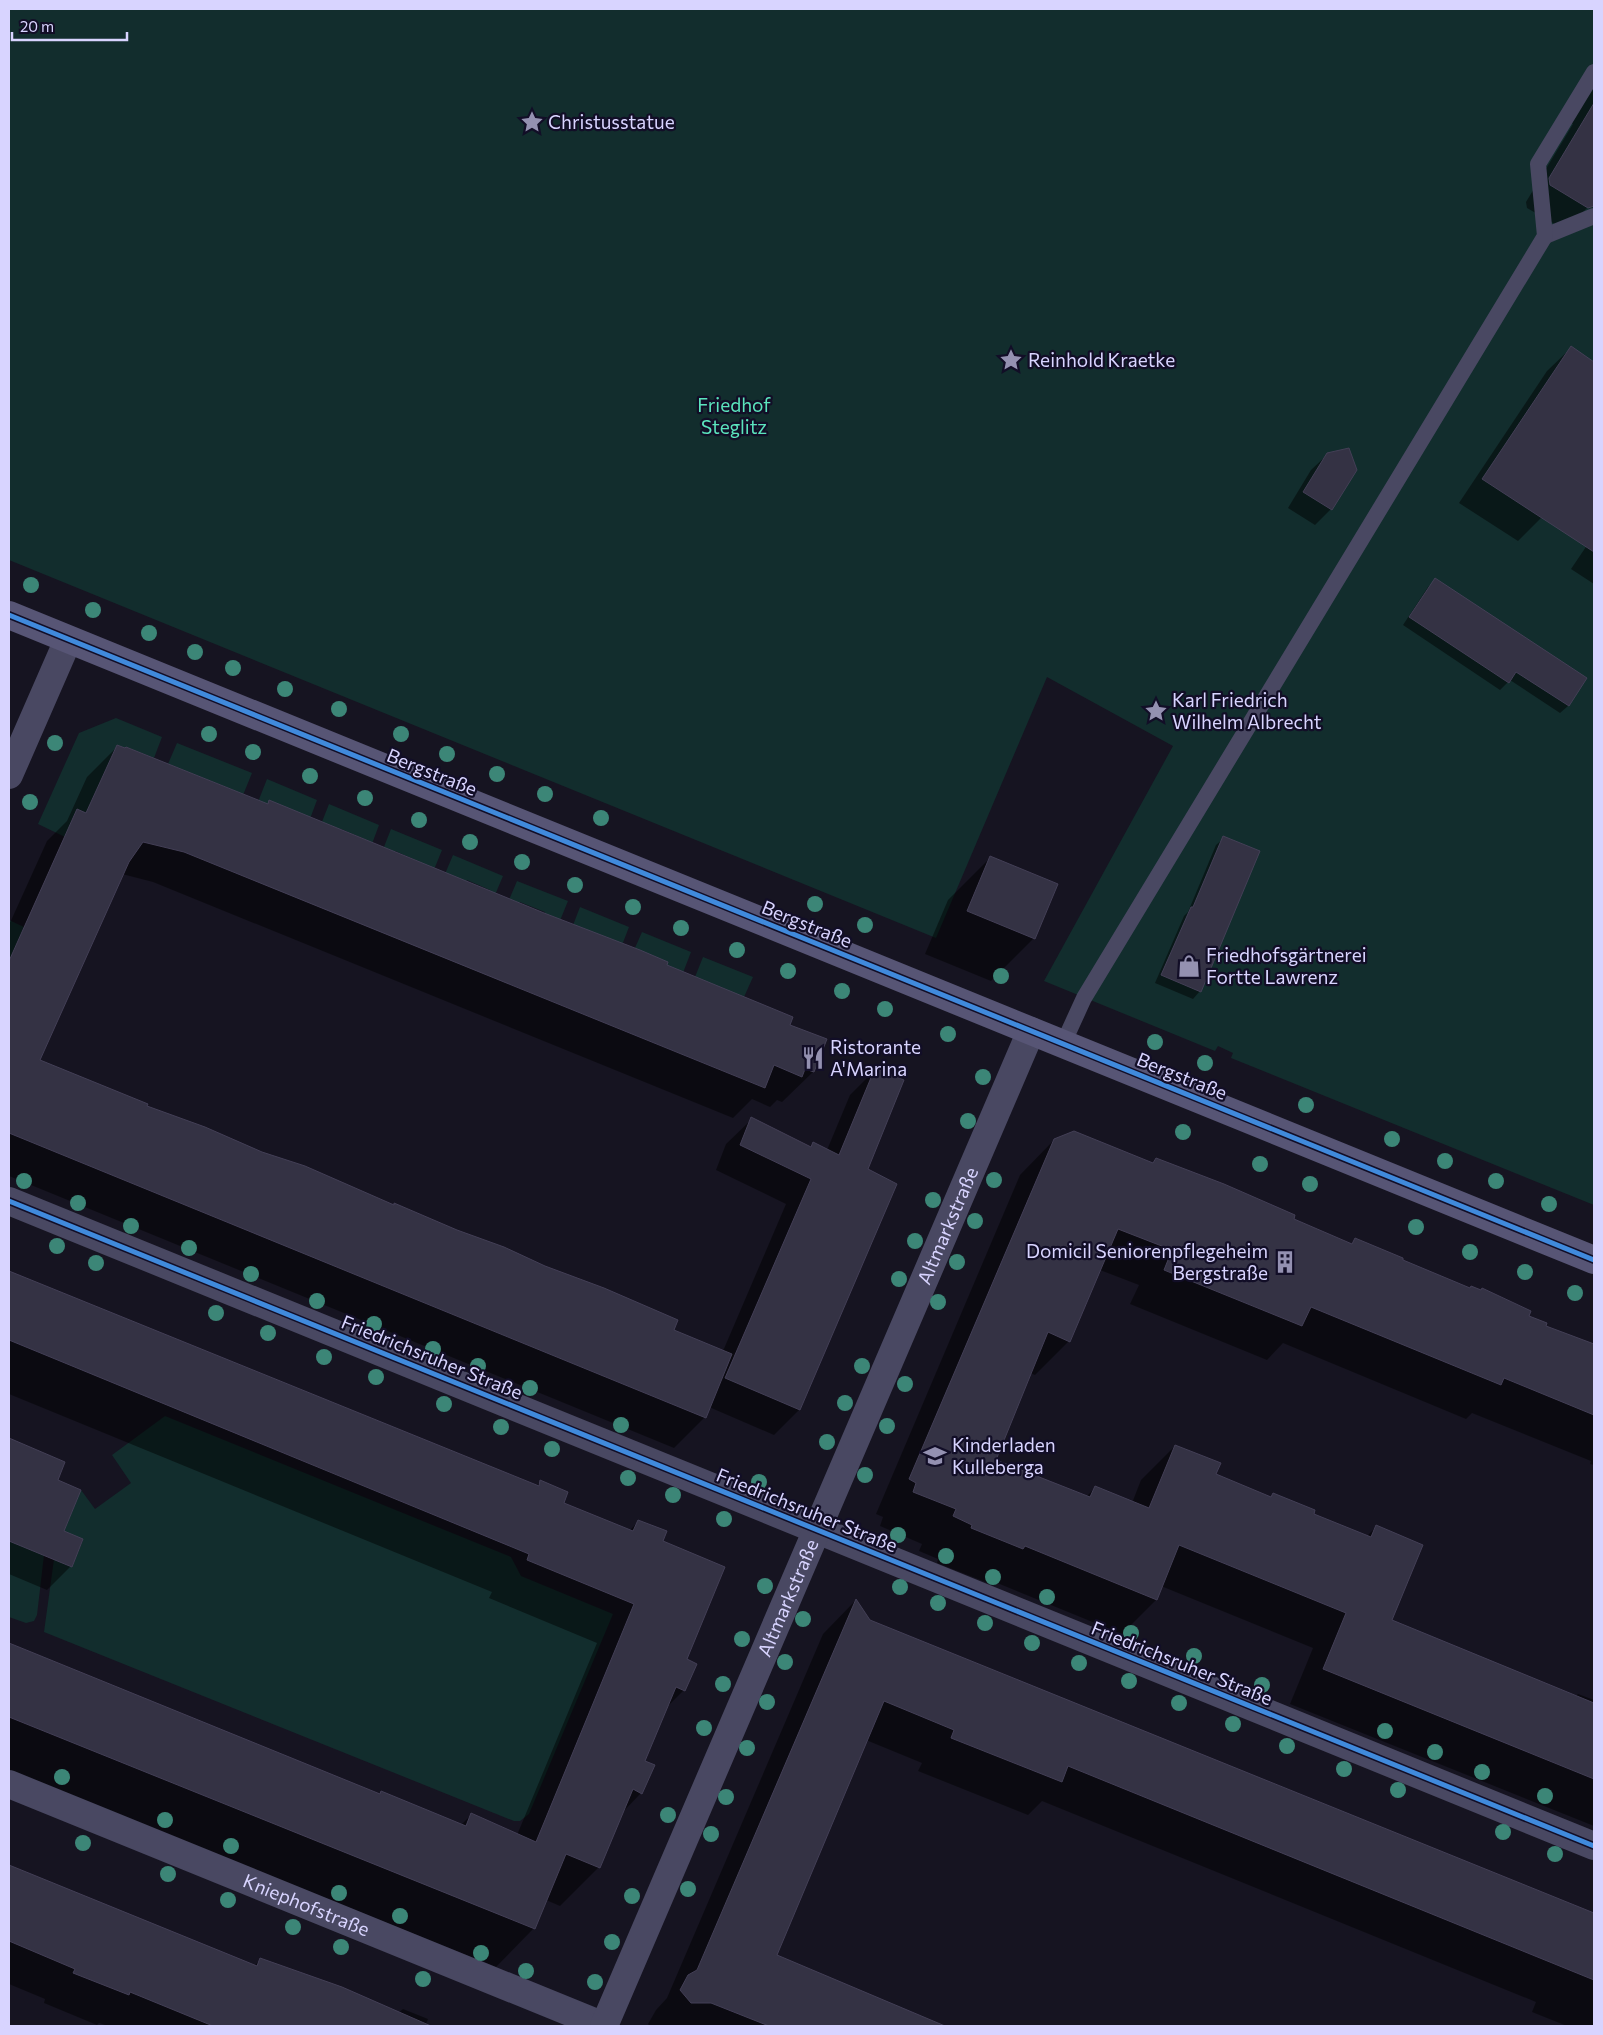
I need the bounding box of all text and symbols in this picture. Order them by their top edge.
scale bar [12,10,128,42]
text: 20 m [20,17,54,35]
place icon: Christusstatue [519,109,545,135]
place label: Christusstatue [548,110,675,133]
place icon: Reinhold Kraetke [998,347,1024,373]
place label: Reinhold Kraetke [1028,348,1175,371]
park label: Friedhof Steglitz [697,393,771,438]
place label: Karl Friedrich Wilhelm Albrecht [1172,688,1322,733]
place icon: Karl Friedrich Wilhelm Albrecht [1143,698,1169,724]
street label: Bergstraße [384,743,481,800]
street label: Bergstraße [759,895,856,952]
place label: Friedhofsgärtnerei Fortte Lawrenz [1206,943,1367,988]
shop icon: Friedhofsgärtnerei Fortte Lawrenz [1176,953,1202,979]
place label: Ristorante A'Marina [830,1035,921,1080]
restaurant icon: Ristorante A'Marina [800,1045,826,1071]
street label: Bergstraße [1134,1047,1231,1104]
street label: Altmarkstraße [912,1163,982,1288]
place label: Domicil Seniorenpflegeheim Bergstraße [1026,1239,1268,1284]
building icon: Domicil Seniorenpflegeheim Bergstraße [1272,1249,1298,1275]
street label: Friedrichsruher Straße [338,1310,526,1403]
place label: Kinderladen Kulleberga [952,1433,1056,1478]
school or university icon: Kinderladen Kulleberga [922,1443,948,1469]
street label: Friedrichsruher Straße [713,1463,901,1556]
street label: Altmarkstraße [752,1535,823,1660]
street label: Friedrichsruher Straße [1088,1616,1276,1709]
street label: Kniephofstraße [240,1868,373,1940]

